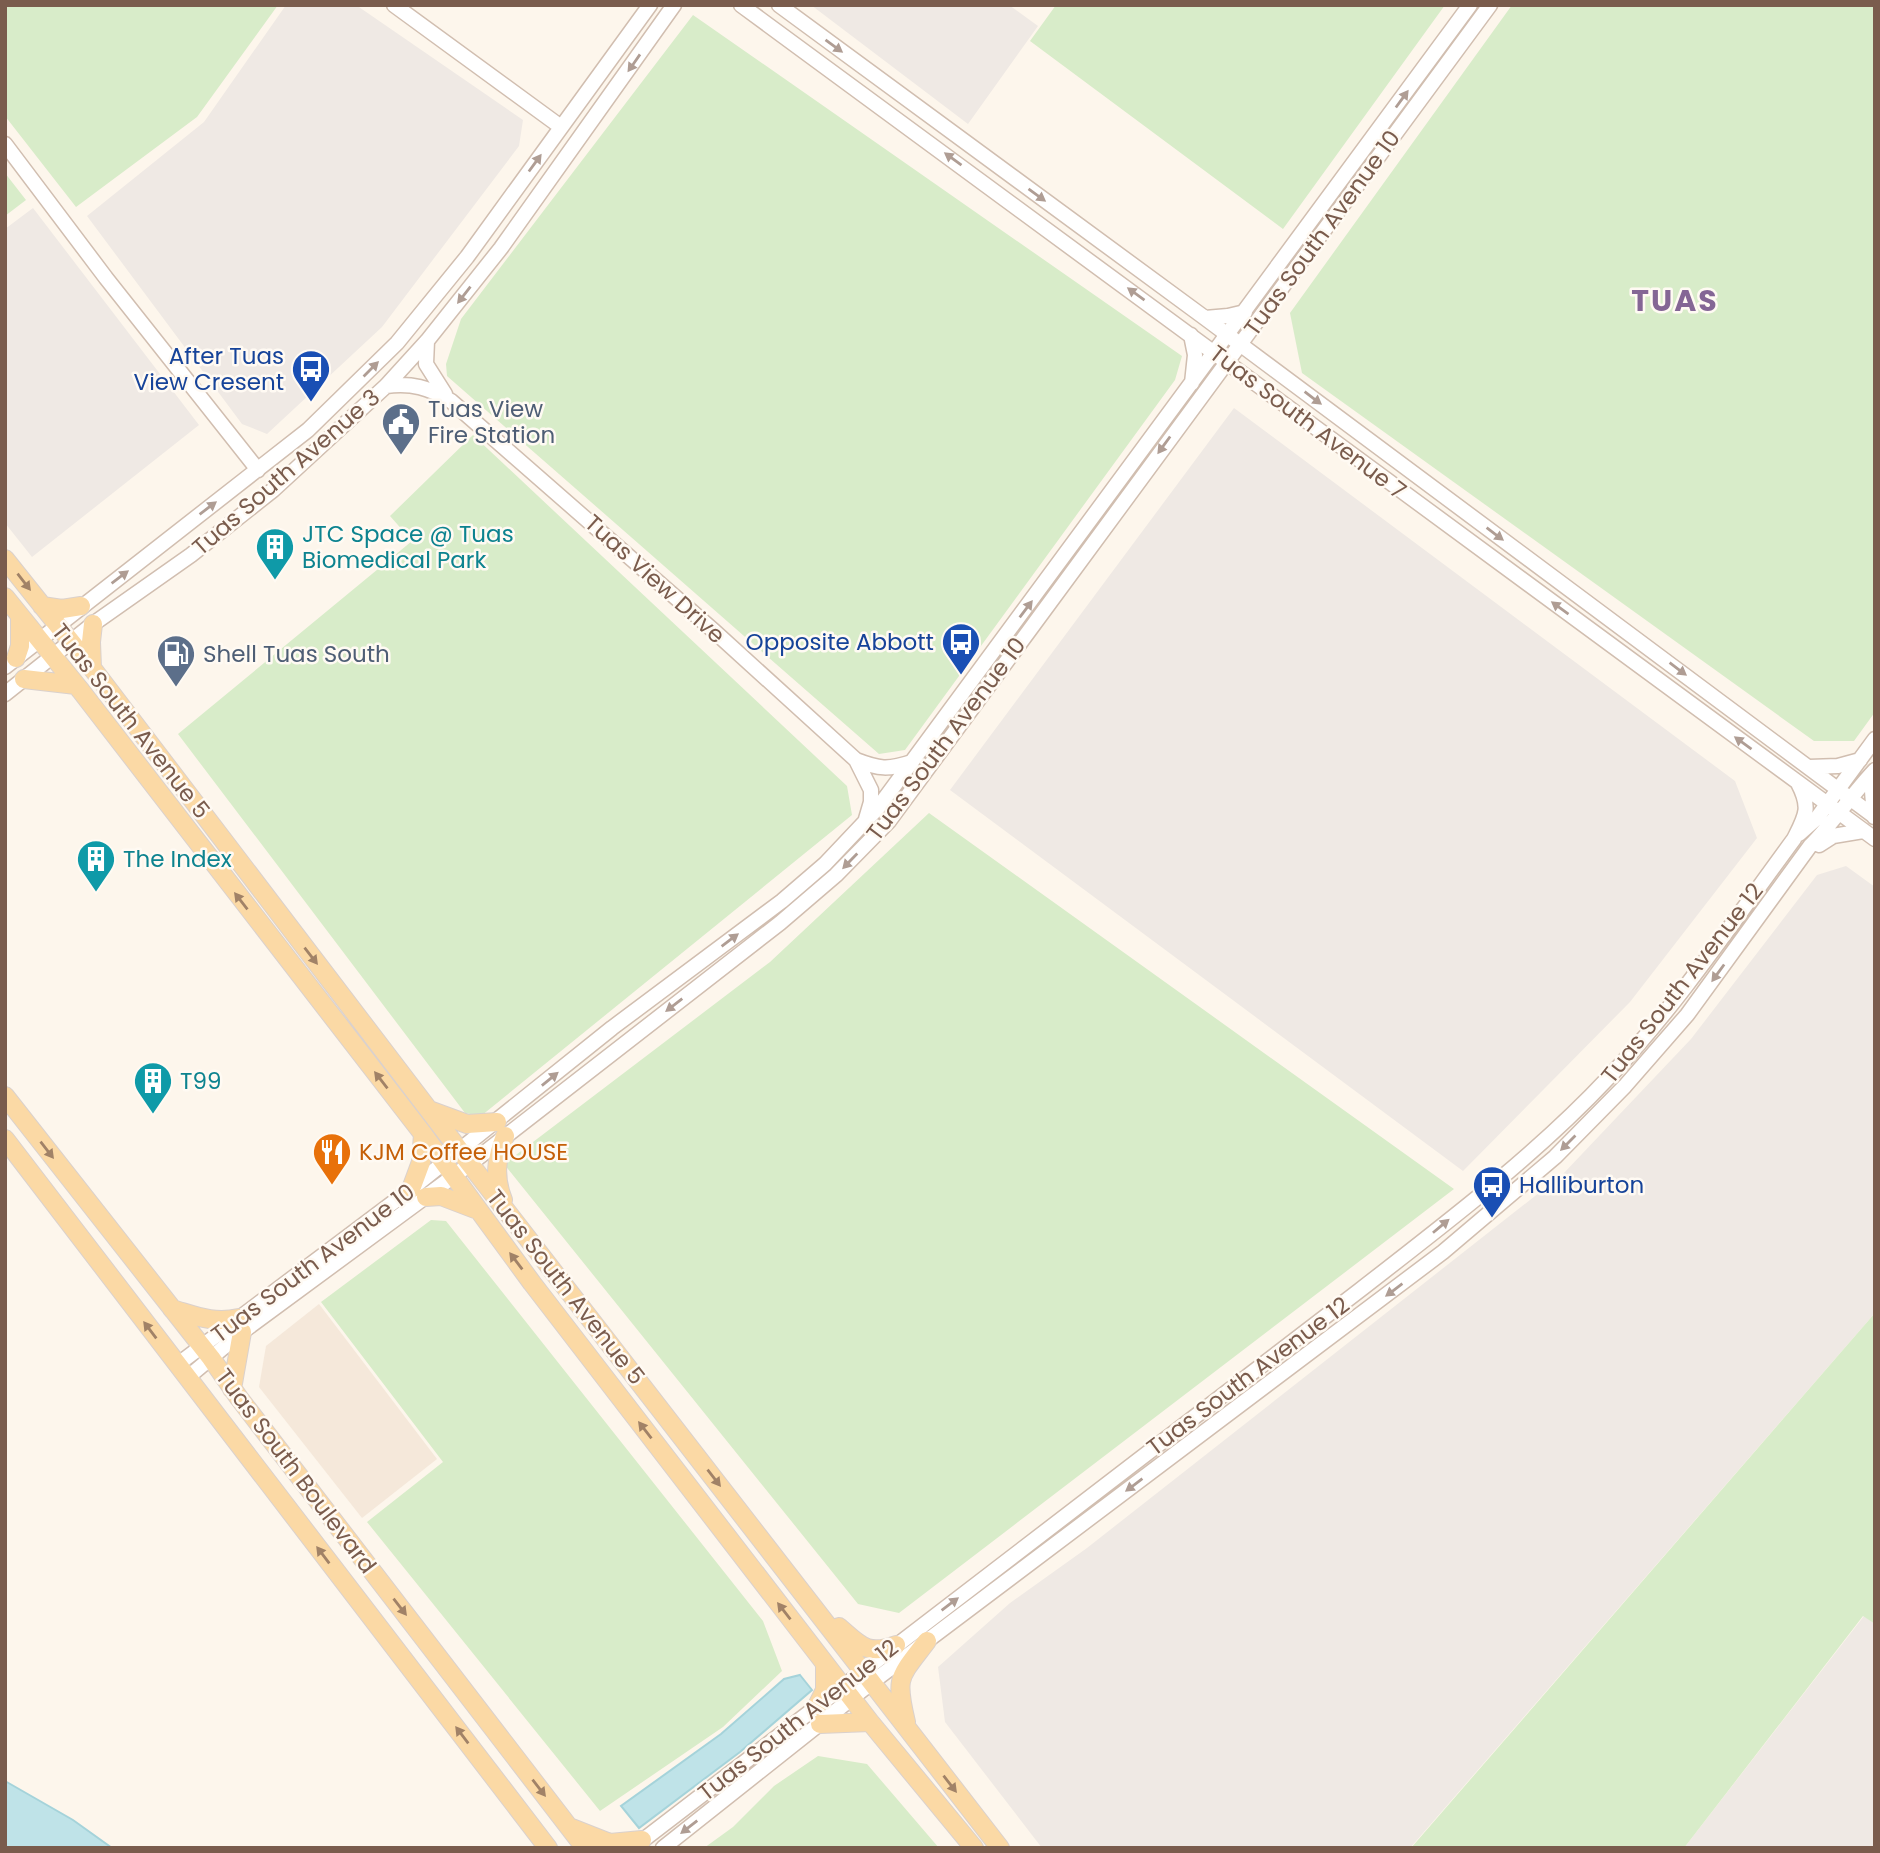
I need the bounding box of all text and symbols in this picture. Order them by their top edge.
one-way arrow [825,38,843,52]
one-way arrow [627,54,641,72]
one-way arrow [1394,90,1408,108]
street label: Tuas South Avenue 10 [1236,124,1408,342]
one-way arrow [944,153,962,167]
one-way arrow [528,154,542,172]
one-way arrow [1028,188,1046,202]
district label: TUAS [1631,279,1719,322]
one-way arrow [456,285,471,303]
one-way arrow [1127,288,1145,302]
street label: Tuas South Avenue 7 [1203,338,1413,506]
place label: After Tuas View Cresent [134,340,284,398]
bus stop icon: After Tuas View Cresent [290,348,332,403]
one-way arrow [362,361,379,378]
street label: Tuas South Avenue 3 [185,381,387,563]
one-way arrow [1304,391,1322,405]
place label: Tuas View Fire Station [428,393,555,451]
public building icon: Tuas View Fire Station [380,401,422,456]
one-way arrow [1157,436,1172,454]
one-way arrow [199,502,217,516]
street label: Tuas View Drive [578,507,732,651]
place label: JTC Space @ Tuas Biomedical Park [302,518,514,576]
building icon: JTC Space @ Tuas Biomedical Park [254,526,296,581]
one-way arrow [1486,526,1504,541]
one-way arrow [111,570,129,584]
one-way arrow [16,573,31,591]
one-way arrow [1018,600,1032,618]
one-way arrow [1551,601,1569,615]
street label: Tuas South Avenue 5 [45,617,217,825]
bus stop icon: Opposite Abbott [940,621,982,676]
place label: Opposite Abbott [746,626,934,658]
street label: Tuas South Avenue 10 [859,631,1033,847]
fuel station icon: Shell Tuas South [155,633,197,688]
place label: Shell Tuas South [203,638,390,670]
one-way arrow [1669,662,1687,676]
one-way arrow [1735,735,1753,750]
building icon: The Index [75,838,117,893]
place label: The Index [123,843,232,875]
one-way arrow [843,852,859,869]
street label: Tuas South Avenue 12 [1594,876,1770,1090]
one-way arrow [234,892,249,910]
one-way arrow [721,934,739,948]
one-way arrow [304,947,318,965]
one-way arrow [1711,964,1725,982]
one-way arrow [665,997,683,1011]
building icon: T99 [132,1060,174,1115]
place label: T99 [180,1065,221,1097]
one-way arrow [374,1072,389,1090]
one-way arrow [541,1072,558,1087]
restaurant icon: KJM Coffee HOUSE [311,1131,353,1186]
one-way arrow [1559,1135,1576,1152]
place label: KJM Coffee HOUSE [359,1136,568,1168]
one-way arrow [40,1140,55,1158]
bus stop icon: Halliburton [1471,1164,1513,1219]
place label: Halliburton [1519,1169,1644,1201]
street label: Tuas South Avenue 10 [205,1176,421,1350]
street label: Tuas South Avenue 5 [480,1183,652,1391]
one-way arrow [1432,1218,1450,1234]
one-way arrow [509,1252,523,1270]
one-way arrow [1385,1282,1403,1296]
street label: Tuas South Avenue 12 [1140,1289,1356,1463]
one-way arrow [143,1320,157,1339]
street label: Tuas South Boulevard [208,1362,384,1580]
one-way arrow [638,1422,653,1440]
one-way arrow [706,1468,721,1486]
one-way arrow [1125,1478,1143,1493]
one-way arrow [316,1546,331,1564]
one-way arrow [941,1597,959,1611]
one-way arrow [393,1598,408,1616]
one-way arrow [776,1602,791,1620]
street label: Tuas South Avenue 12 [691,1632,905,1808]
one-way arrow [454,1727,469,1745]
one-way arrow [942,1774,957,1792]
one-way arrow [531,1778,546,1796]
one-way arrow [681,1820,699,1835]

